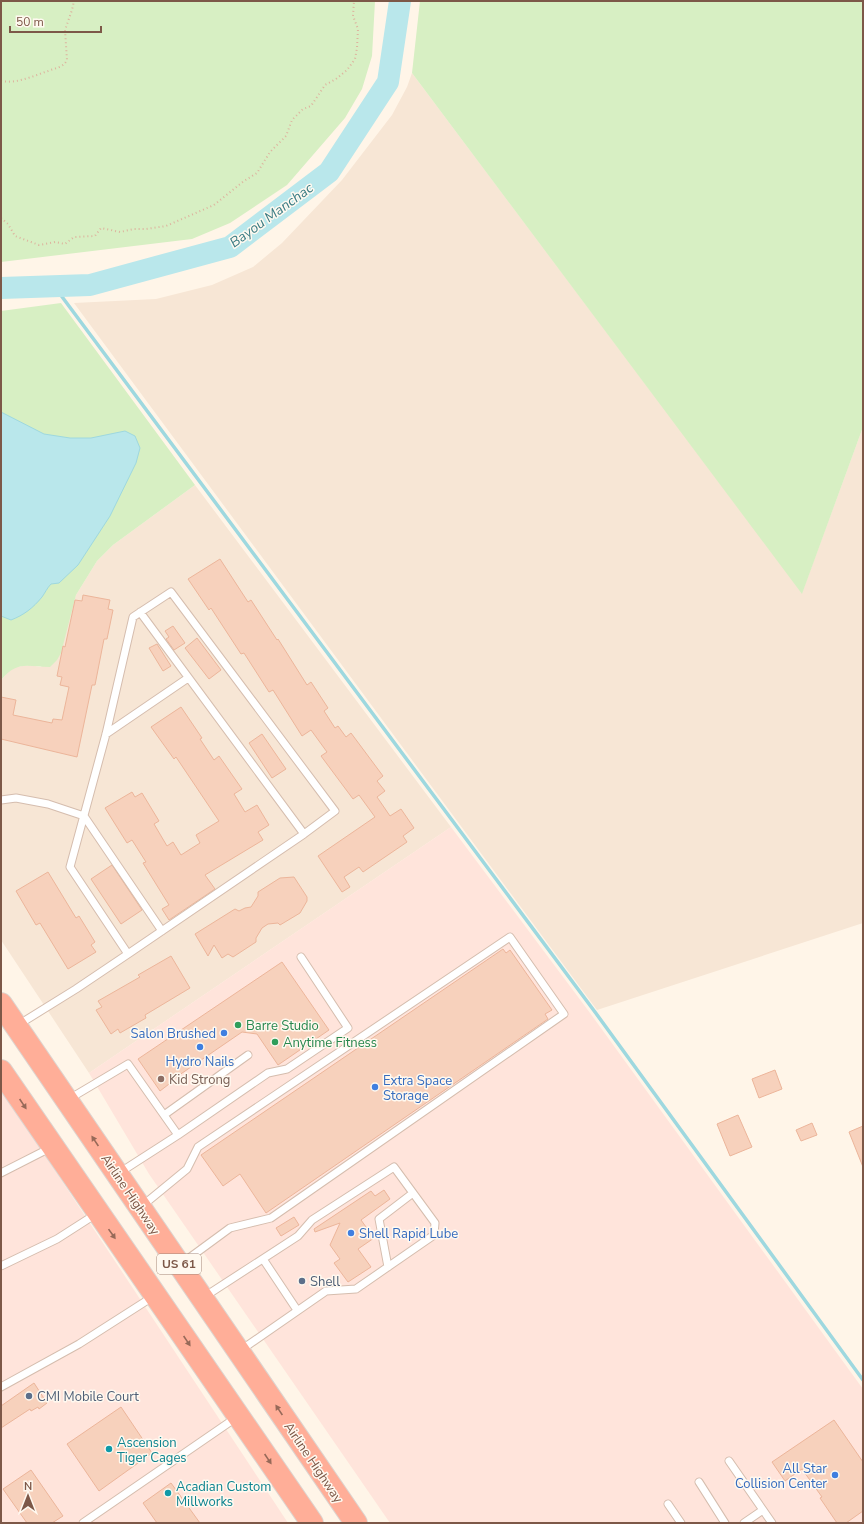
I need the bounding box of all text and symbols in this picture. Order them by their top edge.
scale bar [10,8,101,34]
text: 50 m [16,14,44,30]
water label: Bayou Manchac [226,178,317,252]
place label: Barre Studio [246,1017,319,1035]
marker: Barre Studio [233,1020,243,1030]
place label: Salon Brushed [131,1025,216,1043]
marker: Salon Brushed [219,1028,229,1038]
place label: Anytime Fitness [283,1034,377,1052]
marker: Anytime Fitness [270,1037,280,1047]
marker: Hydro Nails [195,1042,205,1052]
place label: Hydro Nails [166,1053,234,1071]
place label: Kid Strong [169,1071,230,1089]
place label: Extra Space Storage [383,1072,452,1105]
marker: Kid Strong [156,1074,166,1084]
marker: Extra Space Storage [370,1082,380,1092]
one-way arrow [19,1099,27,1109]
one-way arrow [91,1136,99,1146]
street label: Airline Highway [96,1151,164,1239]
place label: Shell Rapid Lube [359,1225,458,1243]
marker: Shell Rapid Lube [346,1228,356,1238]
one-way arrow [108,1229,116,1239]
road number: US 61 [157,1254,201,1274]
place label: Shell [310,1273,340,1291]
marker: Shell [297,1276,307,1286]
one-way arrow [183,1335,191,1346]
place label: CMI Mobile Court [37,1388,139,1406]
marker: CMI Mobile Court [24,1391,34,1401]
one-way arrow [275,1405,283,1415]
street label: Airline Highway [279,1419,347,1507]
place label: Ascension Tiger Cages [117,1434,187,1467]
marker: Ascension Tiger Cages [104,1444,114,1454]
one-way arrow [264,1454,272,1465]
place label: All Star Collision Center [735,1460,827,1493]
marker: All Star Collision Center [830,1470,840,1480]
north arrow [8,1476,48,1516]
place label: Acadian Custom Millworks [176,1478,271,1511]
text: N [24,1479,32,1494]
marker: Acadian Custom Millworks [163,1488,173,1498]

